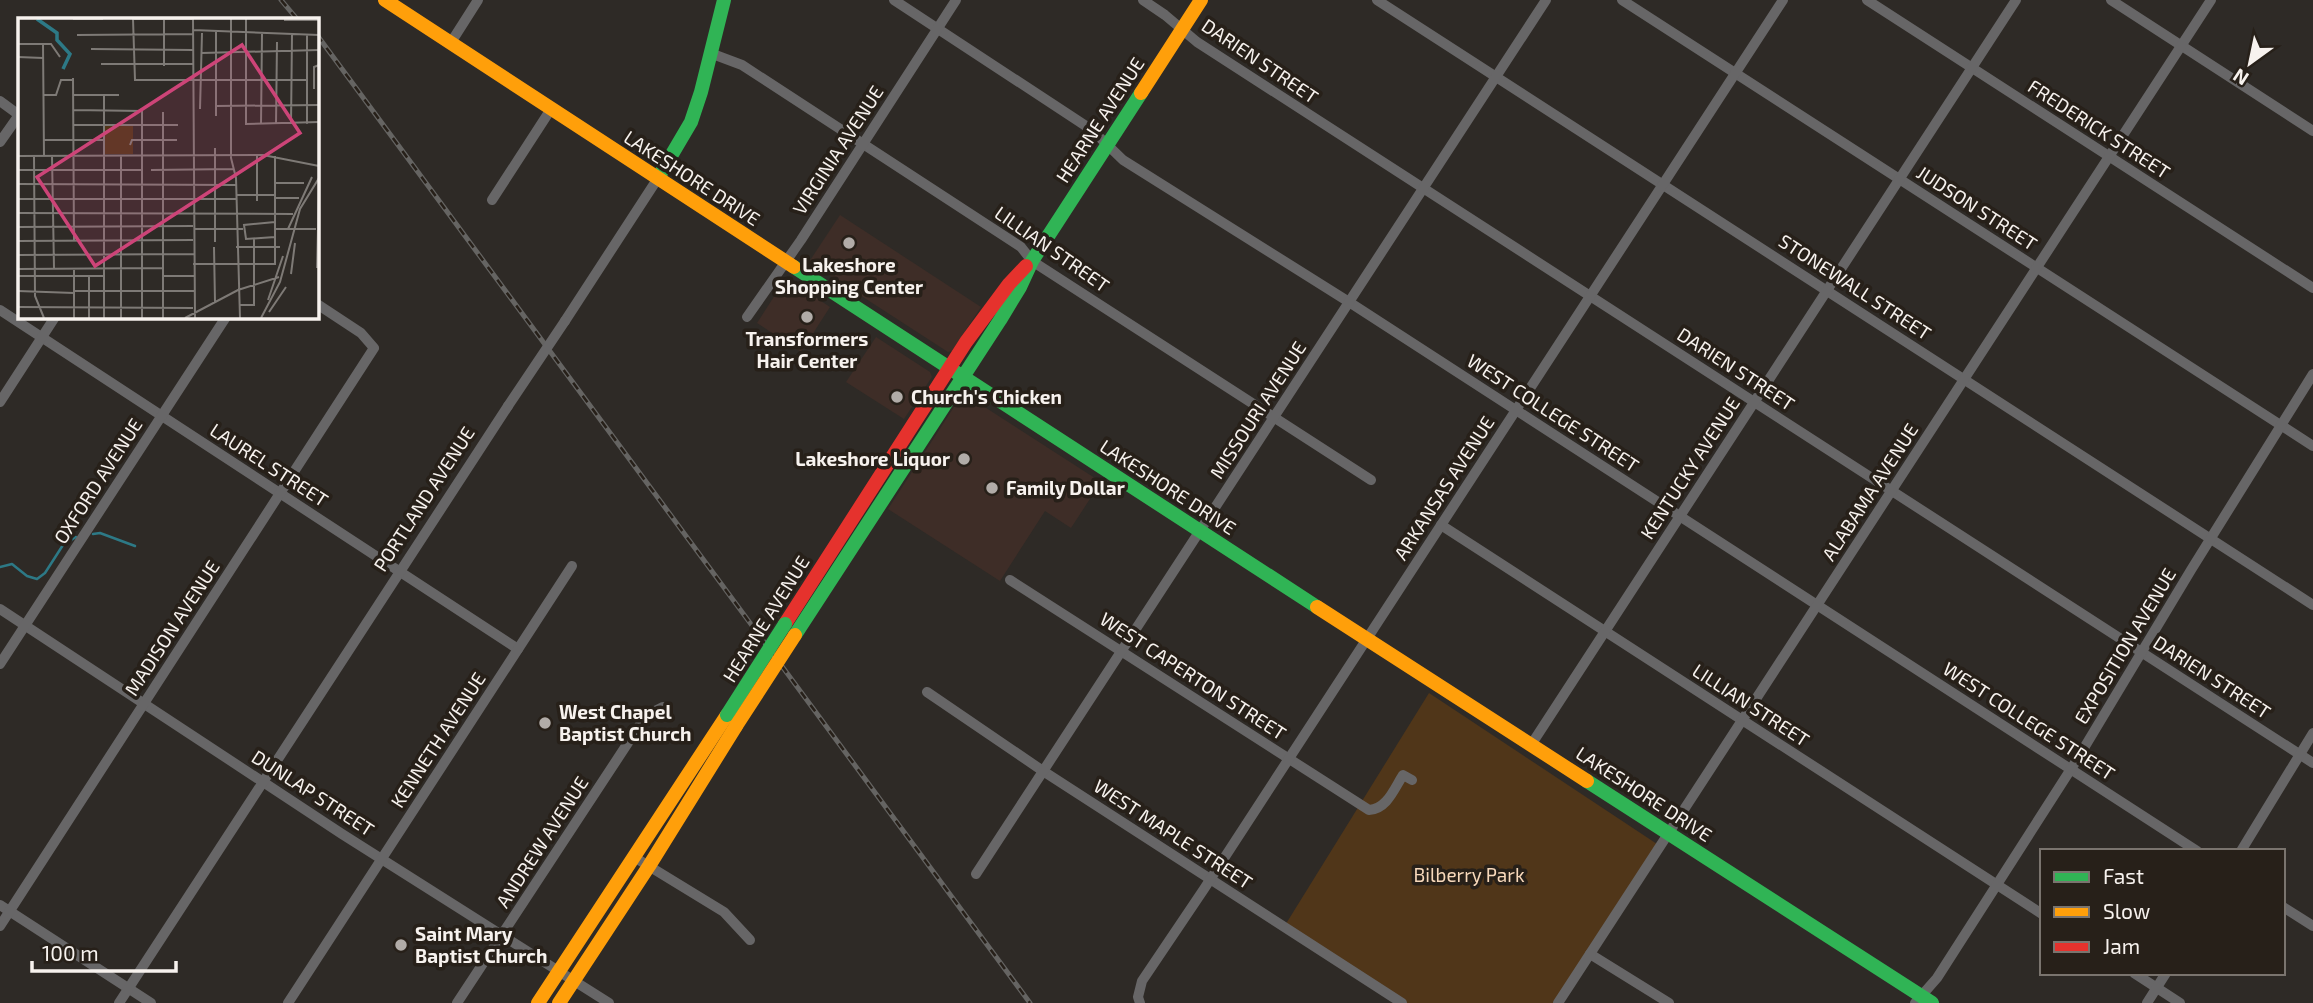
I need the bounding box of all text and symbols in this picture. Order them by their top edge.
street label: DARIEN STREET [1198,13,1323,108]
inset map [18,18,318,318]
north arrow [2215,28,2285,98]
street label: HEARNE AVENUE [1051,53,1149,187]
text: N [2228,64,2252,91]
street label: FREDERICK STREET [2024,74,2175,183]
street label: VIRGINIA AVENUE [787,81,888,218]
street label: LAKESHORE DRIVE [620,125,765,230]
street label: JUDSON STREET [1913,160,2042,255]
street label: LILLIAN STREET [991,201,1114,297]
street label: STONEWALL STREET [1775,229,1936,344]
marker: Lakeshore Shopping Center [841,235,857,251]
place label: Lakeshore Shopping Center [775,253,923,298]
marker: Transformers Hair Center [799,309,815,325]
street label: DARIEN STREET [1673,322,1799,415]
place label: Transformers Hair Center [746,327,868,372]
street label: MISSOURI AVENUE [1205,337,1310,483]
street label: WEST COLLEGE STREET [1463,348,1643,477]
place label: Church's Chicken [911,385,1062,408]
marker: Church's Chicken [889,389,905,405]
street label: KENTUCKY AVENUE [1635,392,1744,543]
street label: ARKANSAS AVENUE [1388,411,1499,564]
street label: OXFORD AVENUE [48,414,147,548]
street label: LAUREL STREET [206,418,333,511]
street label: ALABAMA AVENUE [1817,419,1922,565]
street label: PORTLAND AVENUE [368,422,479,575]
street label: LAKESHORE DRIVE [1096,434,1241,539]
place label: Lakeshore Liquor [795,447,950,470]
marker: Lakeshore Liquor [956,451,972,467]
place label: Family Dollar [1006,476,1125,500]
marker: Family Dollar [984,480,1000,496]
street label: HEARNE AVENUE [717,551,814,686]
street label: MADISON AVENUE [119,556,224,700]
street label: EXPOSITION AVENUE [2069,564,2180,728]
street label: WEST CAPERTON STREET [1096,607,1291,744]
street label: DARIEN STREET [2149,630,2275,723]
street label: WEST COLLEGE STREET [1939,656,2119,785]
street label: LILLIAN STREET [1689,658,1814,751]
street label: KENNETH AVENUE [385,668,490,812]
place label: West Chapel Baptist Church [559,700,691,745]
marker: West Chapel Baptist Church [537,715,553,731]
street label: LAKESHORE DRIVE [1572,741,1717,846]
street label: DUNLAP STREET [248,745,379,841]
street label: ANDREW AVENUE [491,772,593,912]
street label: WEST MAPLE STREET [1090,774,1257,893]
legend [2040,849,2285,975]
park label: Bilberry Park [1413,863,1525,886]
text: Fast [2103,863,2144,888]
text: Slow [2103,898,2150,923]
place label: Saint Mary Baptist Church [415,922,547,967]
scale bar [32,930,175,974]
text: Jam [2103,933,2140,958]
marker: Saint Mary Baptist Church [393,937,409,953]
text: 100 m [42,940,99,965]

